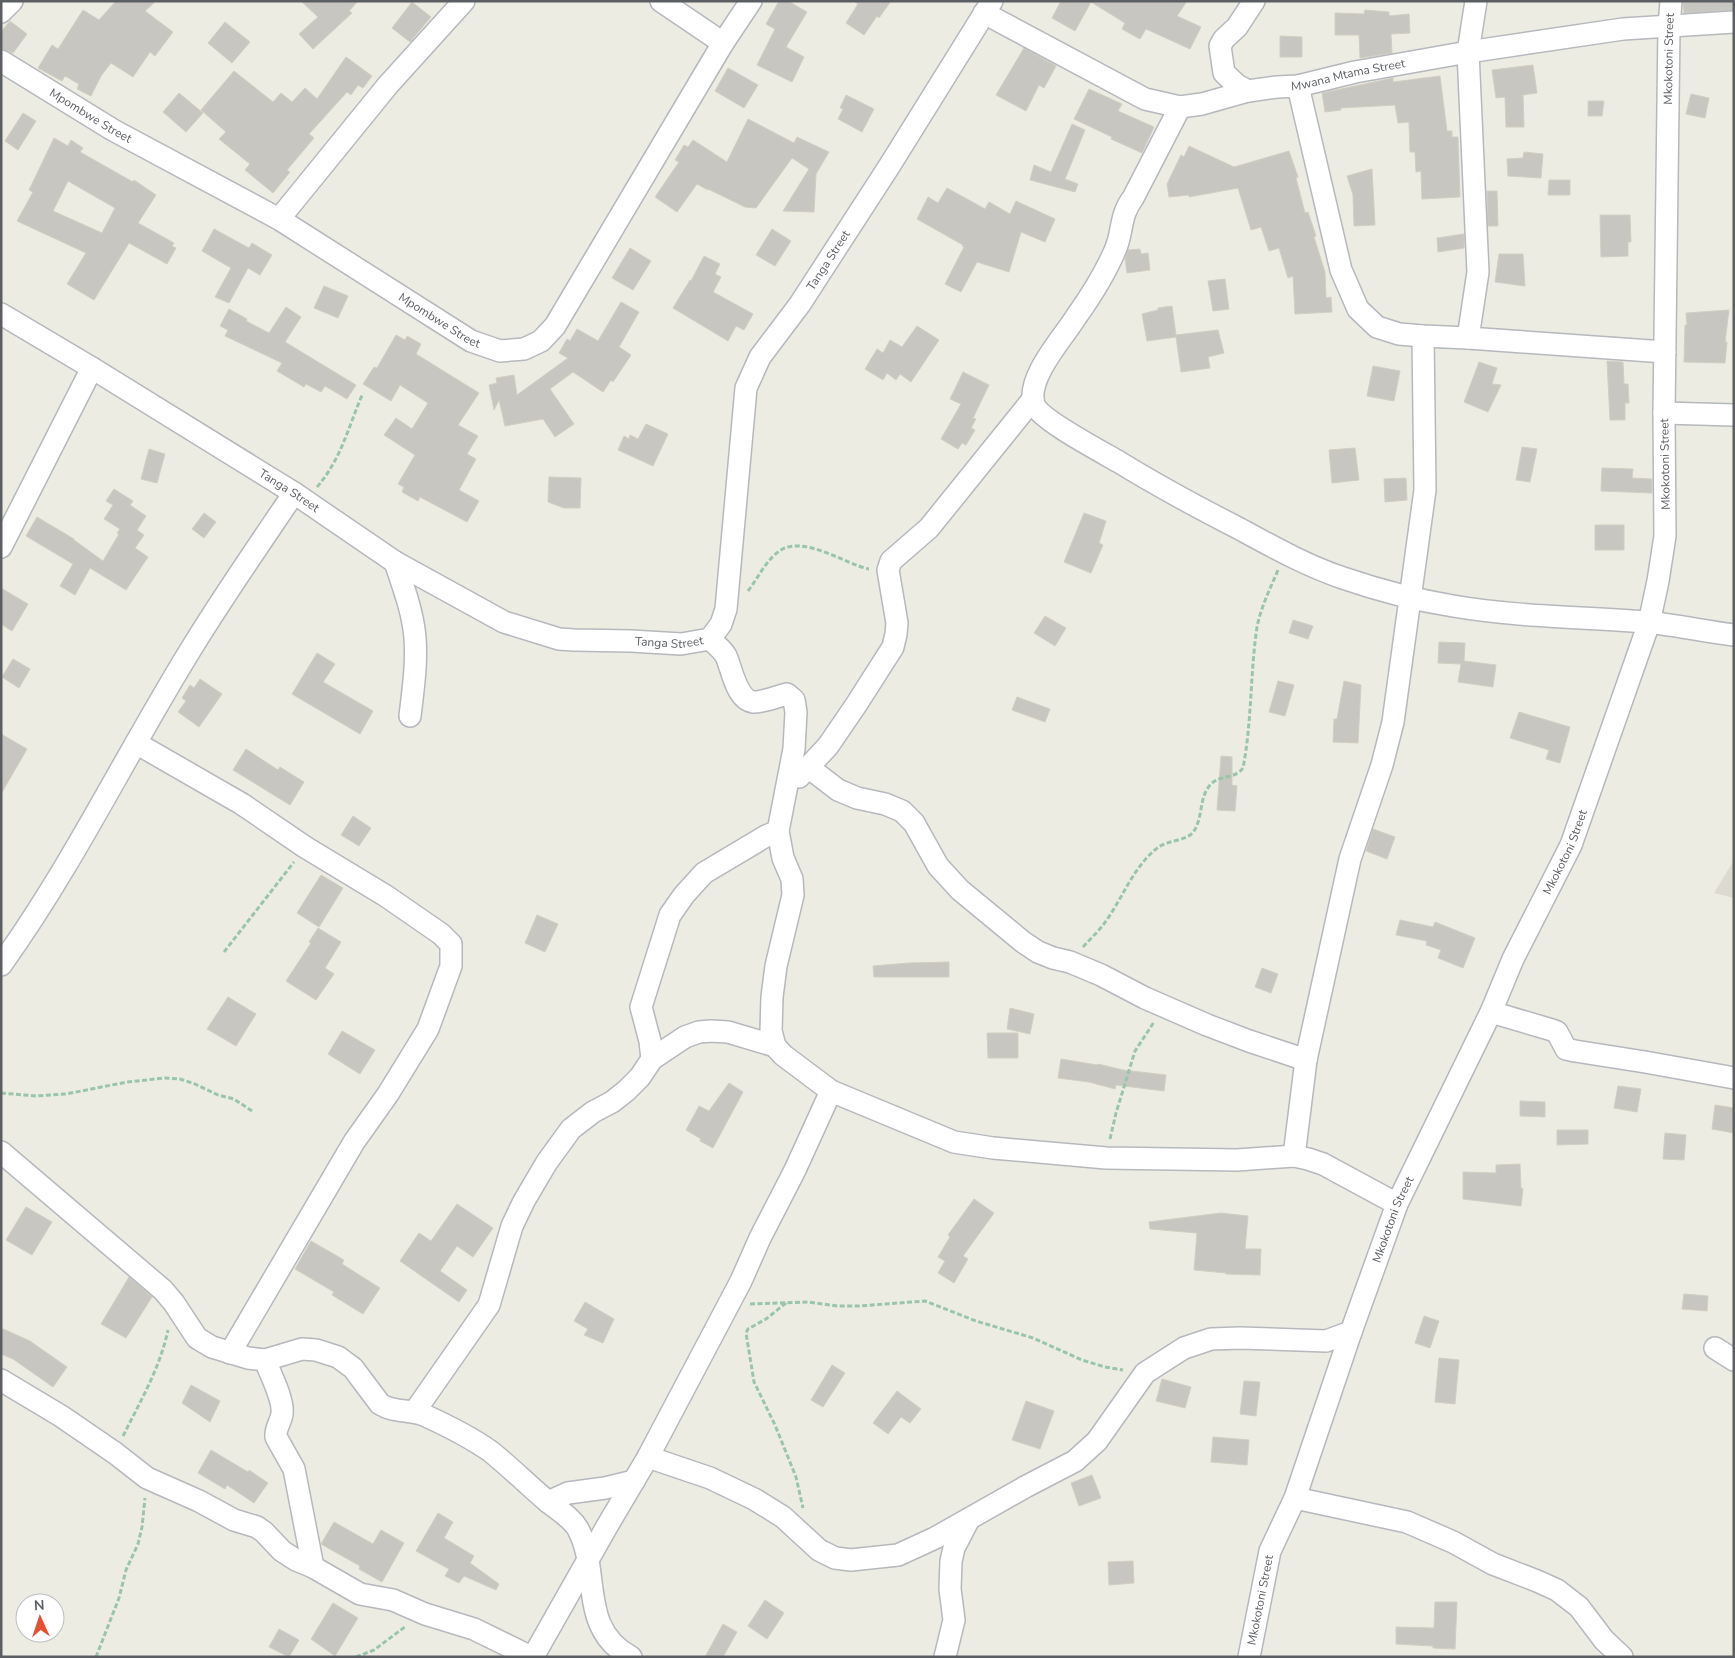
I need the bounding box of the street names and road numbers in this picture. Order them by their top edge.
street label: Mkokotoni Street [1660,12,1678,105]
street label: Mwana Mtama Street [1291,55,1407,94]
street label: Mpombwe Street [46,85,135,147]
street label: Tanga Street [803,226,854,294]
street label: Mpombwe Street [396,289,483,352]
street label: Mkokotoni Street [1656,417,1674,510]
street label: Tanga Street [256,465,323,516]
street label: Tanga Street [634,632,705,652]
street label: Mkokotoni Street [1539,807,1591,897]
street label: Mkokotoni Street [1369,1173,1418,1265]
street label: Mkokotoni Street [1244,1553,1277,1647]

